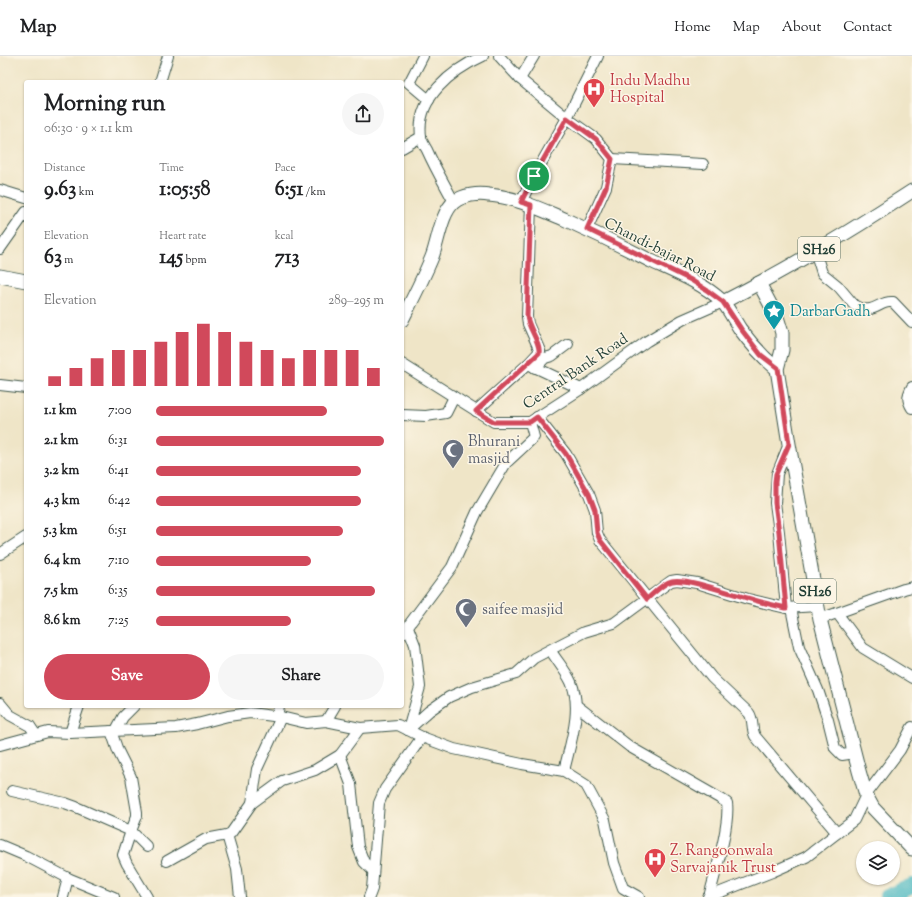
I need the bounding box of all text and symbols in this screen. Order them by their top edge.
text: Map [20,14,57,41]
text: Home [674,18,711,38]
text: Map [733,18,760,38]
text: About [782,18,821,38]
text: Contact [843,18,892,38]
place label: Indu Madhu Hospital [610,71,690,109]
hospital icon: Indu Madhu Hospital [581,76,607,109]
text: Morning run [44,89,166,121]
button: share [342,93,384,135]
text: 06:30 · 9 × 1.1 km [44,120,133,138]
pin [517,159,551,193]
text: Distance [44,160,85,176]
text: Time [159,160,184,176]
text: Pace [275,160,296,176]
icon: arrive [523,165,545,187]
text: 9.63 [44,176,76,205]
text: 1:05:58 [159,176,211,205]
text: 6:51 [275,176,303,205]
text: km [76,184,94,200]
text: /km [303,184,325,200]
street label: Chandi-bajar Road [600,213,719,288]
text: Elevation [44,228,89,244]
text: Heart rate [159,228,206,244]
text: kcal [275,228,294,244]
road number: SH26 [798,237,840,261]
text: 63 [44,244,62,273]
text: 145 [159,244,183,273]
text: 713 [275,244,300,273]
text: m [62,252,73,268]
text: bpm [183,252,207,268]
text: Elevation [44,292,97,310]
text: 289–295 m [328,292,384,310]
place icon: DarbarGadh [761,298,787,331]
place label: DarbarGadh [790,302,871,323]
street label: Central Bank Road [519,329,633,415]
text: 1.1 km [44,402,77,420]
text: 7:00 [108,402,132,420]
text: 2.1 km [44,432,78,450]
text: 6:31 [108,432,127,450]
place label: Bhurani masjid [468,432,520,470]
mosque icon: Bhurani masjid [440,437,466,470]
text: 3.2 km [44,462,79,480]
text: 6:41 [108,462,129,480]
text: 4.3 km [44,492,80,510]
text: 6:42 [108,492,130,510]
text: 5.3 km [44,522,78,540]
text: 6:51 [108,522,127,540]
text: 6.4 km [44,552,81,570]
text: 7:10 [108,552,129,570]
road number: SH26 [794,579,836,603]
text: 7.5 km [44,582,78,600]
text: 6:35 [108,582,127,600]
mosque icon: saifee masjid [453,596,479,629]
place label: saifee masjid [482,600,564,621]
text: 8.6 km [44,612,80,630]
text: 7:25 [108,612,128,630]
button: Save [44,654,210,700]
button: Share [218,654,384,700]
place label: Z. Rangoonwala Sarvajanik Trust [670,841,776,879]
map controls [856,841,900,885]
button: layers [856,841,900,885]
hospital icon: Z. Rangoonwala Sarvajanik Trust [642,846,668,879]

